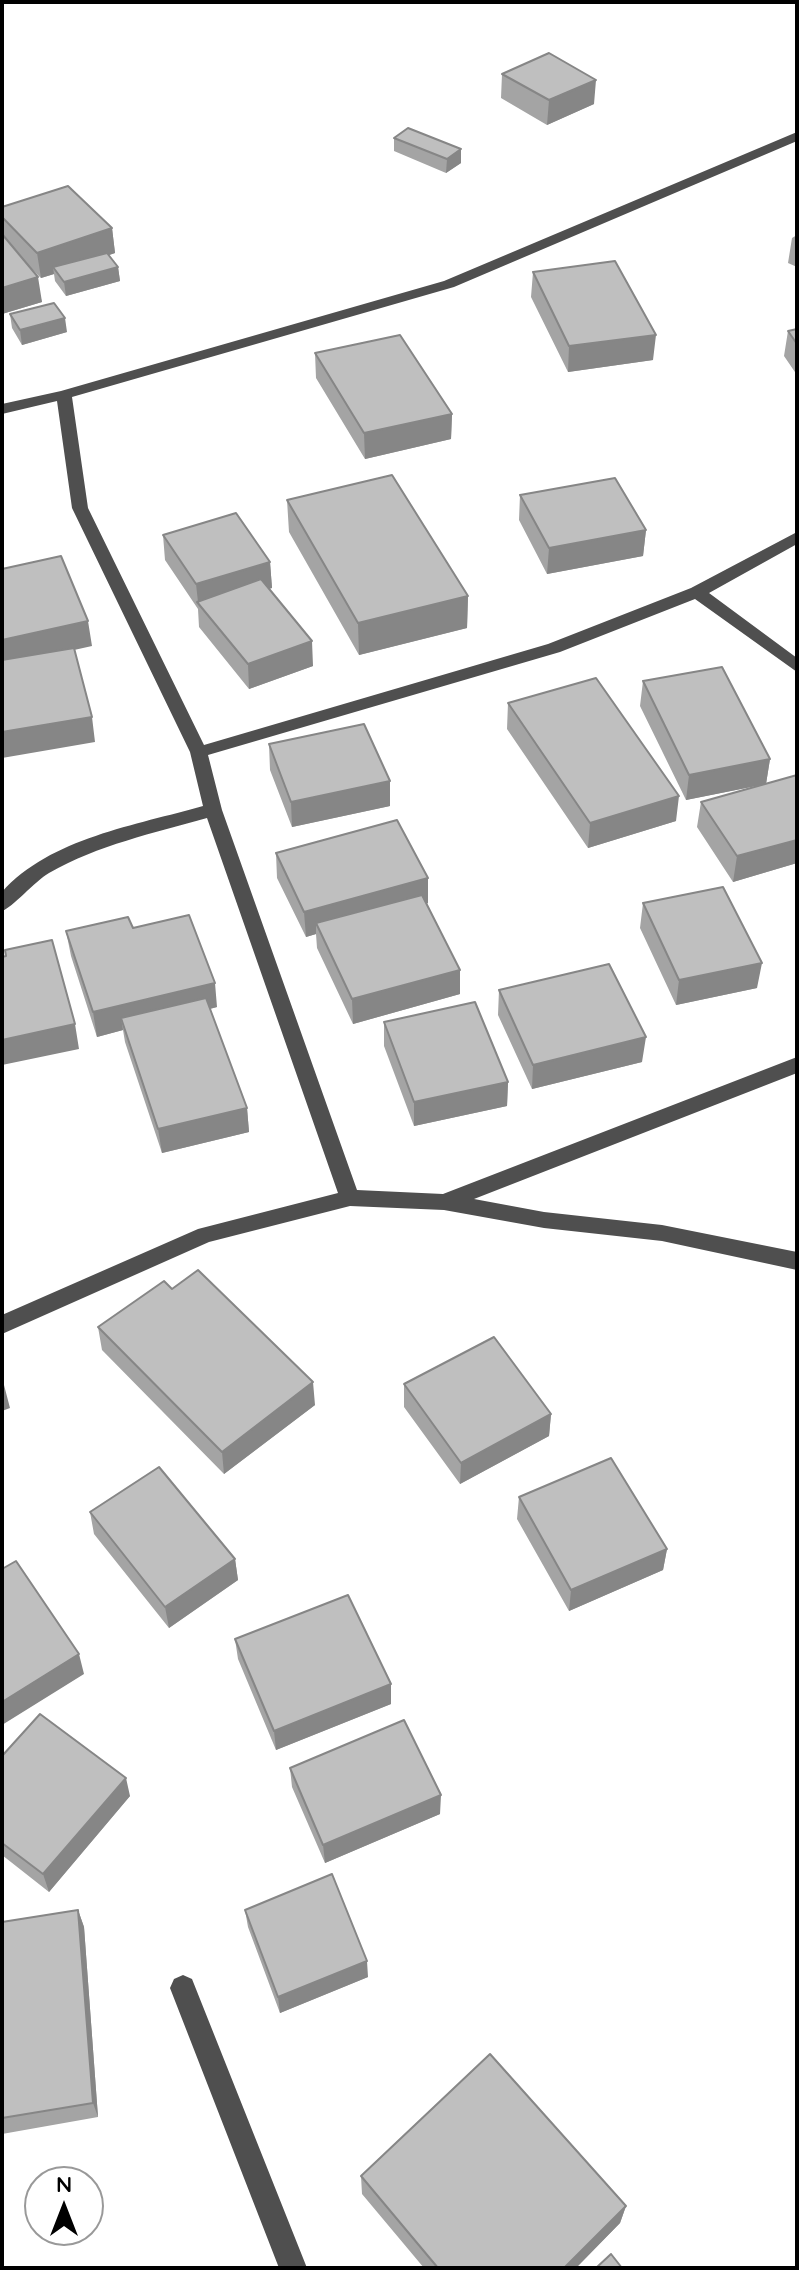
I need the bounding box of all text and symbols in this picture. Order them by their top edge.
north arrow [24,2166,104,2246]
text: N [56,2170,72,2198]

